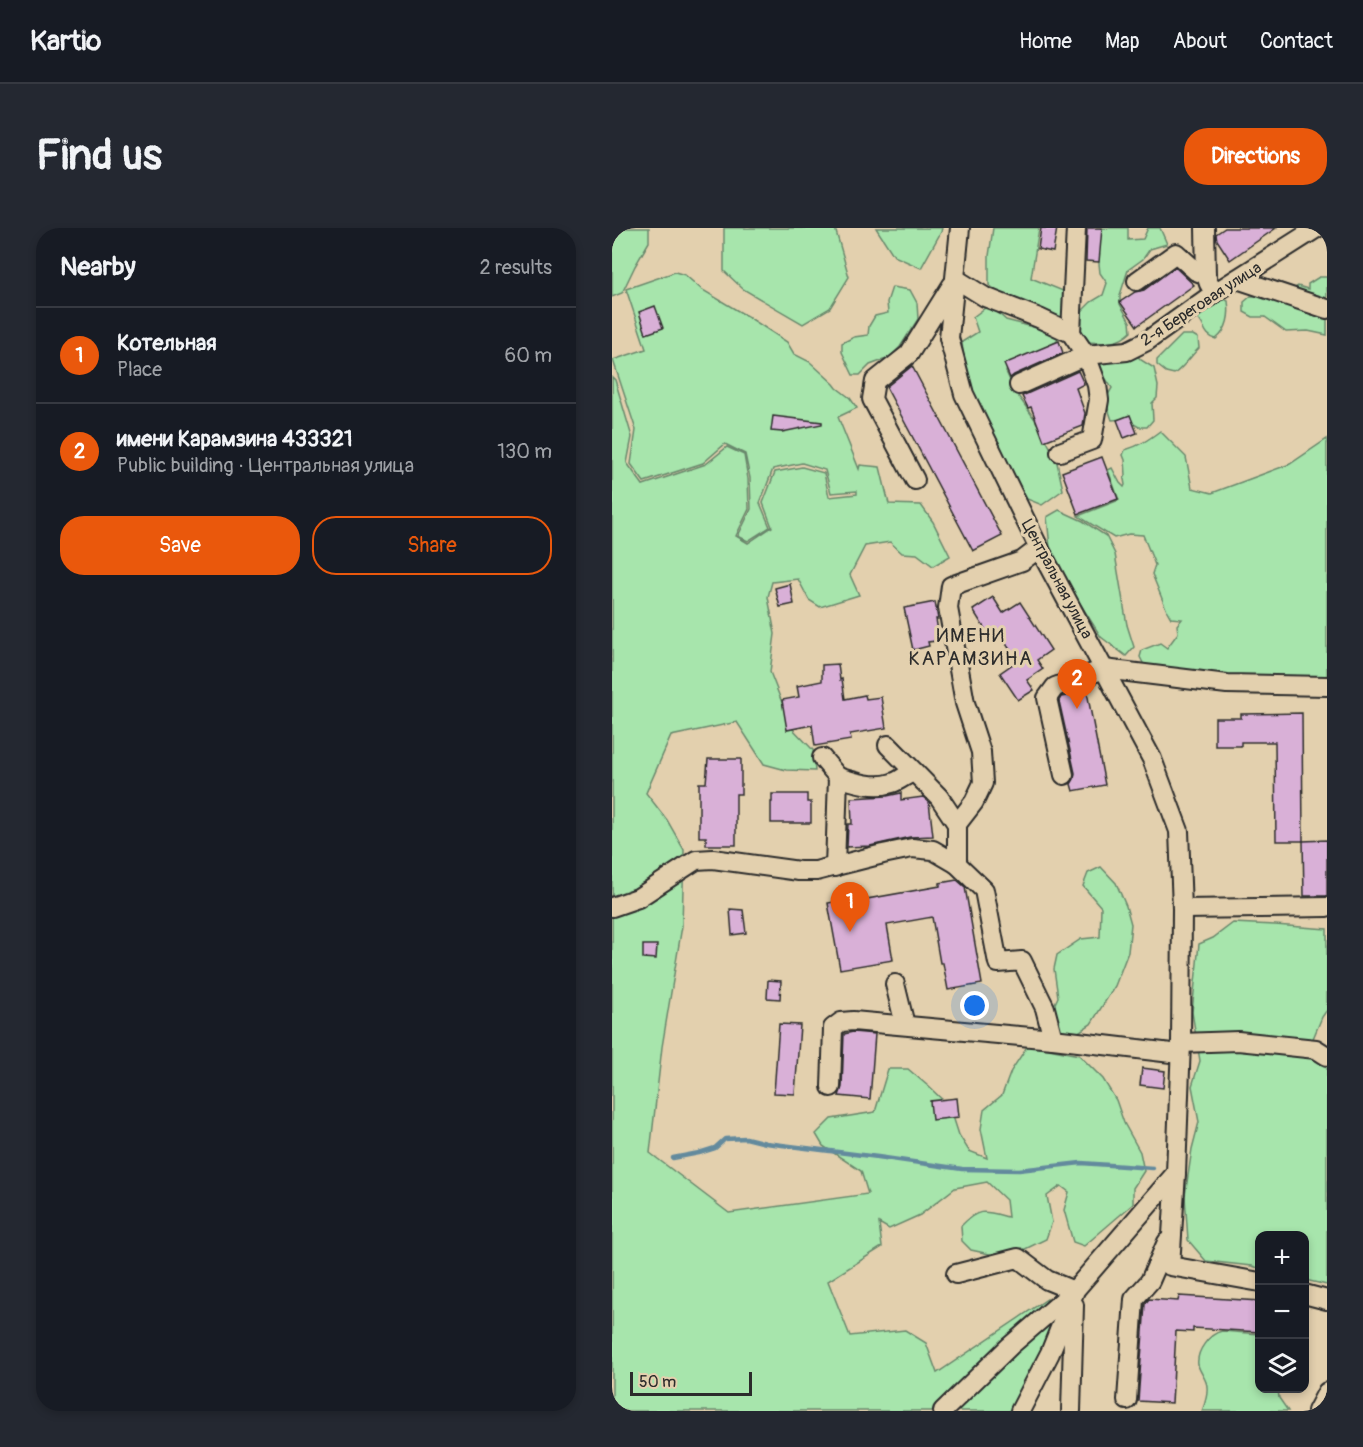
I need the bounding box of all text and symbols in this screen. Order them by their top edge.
text: Kartio [30,24,101,59]
text: Home [1019,28,1072,55]
text: Map [1105,28,1140,55]
text: About [1173,28,1227,55]
text: Contact [1260,28,1333,55]
button: Directions [1184,128,1327,185]
text: Find us [36,130,162,182]
text: Nearby [60,251,136,283]
text: 2 results [480,255,552,280]
street label: 2-я Береговая улица [1137,258,1265,350]
text: Котельная [117,329,217,357]
text: 1 [76,343,83,368]
text: 60 m [505,343,552,368]
text: Place [117,357,162,382]
text: имени Карамзина 433321 [117,425,353,453]
text: 2 [74,439,85,464]
text: 130 m [497,439,552,464]
text: Public building · Центральная улица [117,453,414,478]
button: Save [60,516,300,575]
button: Share [312,516,552,575]
street label: Центральная улица [1017,516,1097,642]
district label: ИМЕНИ КАРАМЗИНА [909,623,1033,671]
pin: 2 [1058,660,1096,709]
pin: 1 [830,882,870,932]
your location [960,991,989,1020]
map controls [1255,1231,1309,1393]
button: + [1255,1231,1309,1285]
button: − [1255,1285,1309,1339]
button: layers [1255,1339,1309,1393]
scale bar [630,1369,752,1396]
text: 50 m [639,1372,676,1392]

